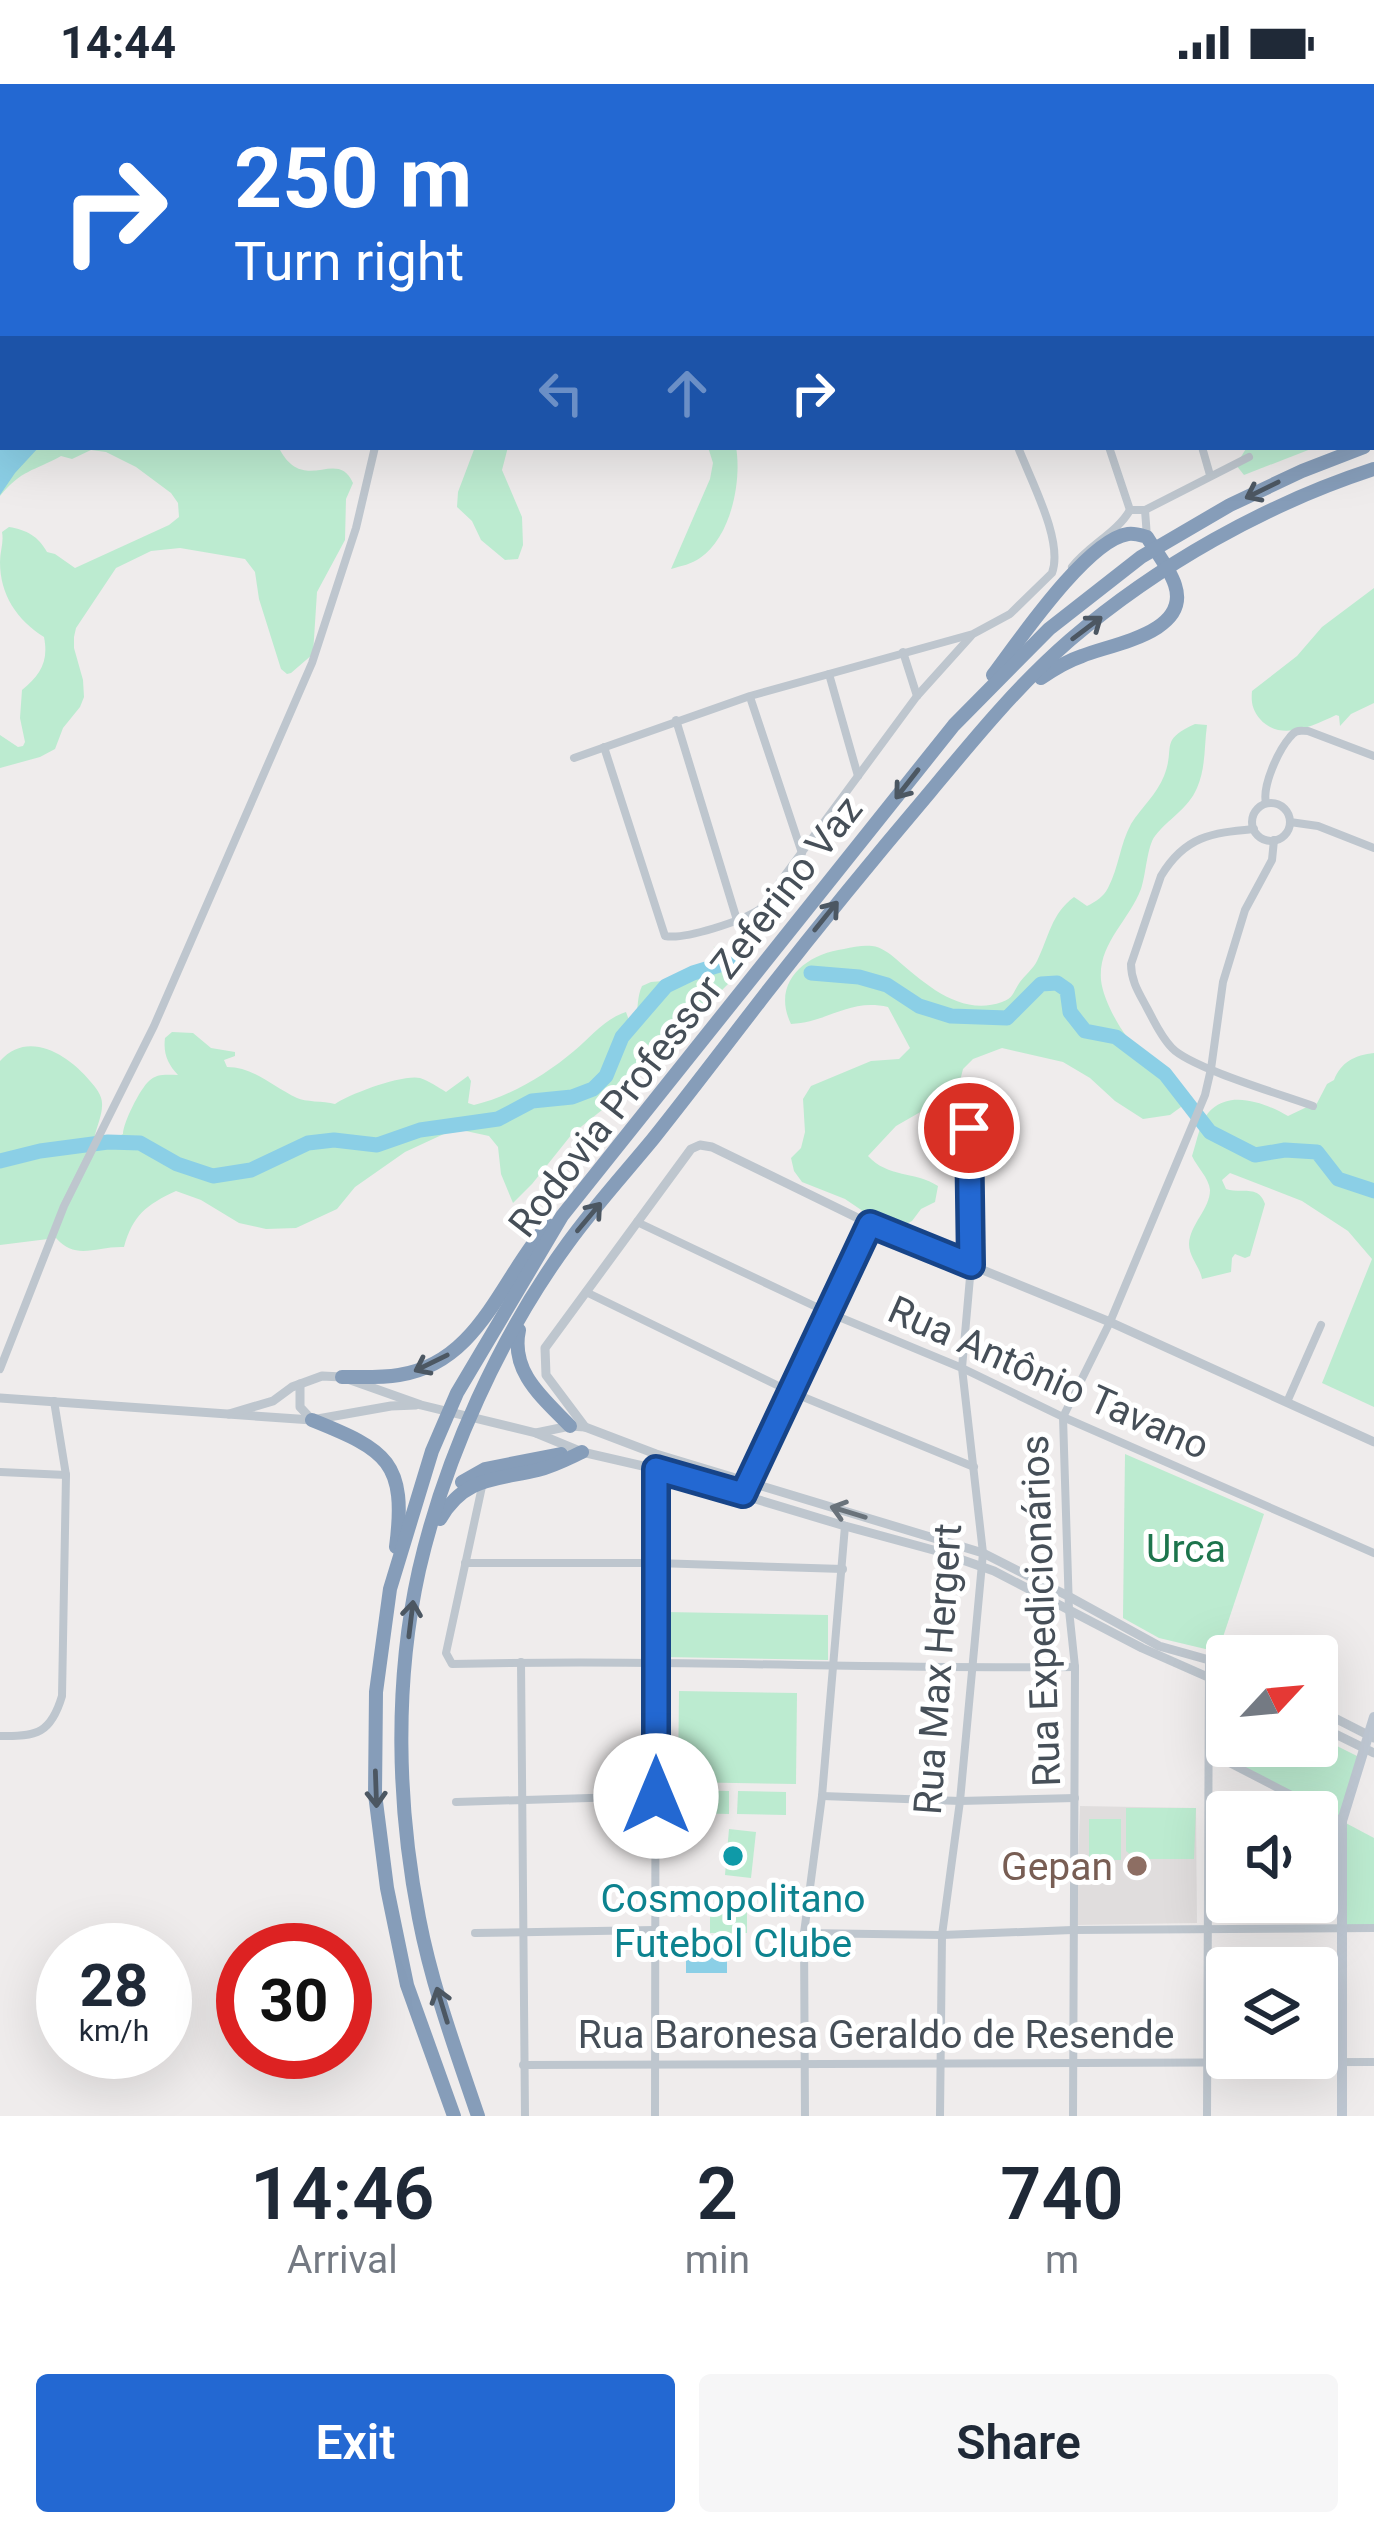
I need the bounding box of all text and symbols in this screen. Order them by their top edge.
text: 14:44 [60,16,176,69]
text: 250 m [234,129,472,228]
icon: right [36,132,192,288]
text: Turn right [234,230,464,293]
icon: left [528,360,594,426]
icon: ahead [654,360,720,426]
icon: right [780,360,846,426]
one-way arrow [1245,480,1281,502]
one-way arrow [1070,615,1103,641]
one-way arrow [894,768,921,799]
street label: Rodovia Professor Zeferino Vaz [499,787,872,1246]
one-way arrow [812,901,839,933]
pin [918,1077,1020,1179]
icon: arrive [936,1095,1002,1161]
one-way arrow [575,1202,603,1233]
street label: Rua Antônio Tavano [881,1287,1216,1469]
one-way arrow [413,1353,449,1375]
street label: Rua Expedicionários [1012,1434,1070,1788]
one-way arrow [830,1500,868,1522]
street label: Rua Max Hergert [905,1522,971,1816]
park label: Urca [1146,1526,1226,1572]
one-way arrow [401,1601,423,1640]
north arrow [1206,1635,1338,1767]
map controls [1206,1635,1338,2079]
position arrow [593,1733,719,1859]
one-way arrow [365,1769,388,1808]
button: sound [1206,1791,1338,1923]
marker: Cosmopolitano Futebol Clube [720,1843,746,1869]
place label: Gepan [1001,1844,1113,1890]
marker: Gepan [1124,1853,1150,1879]
place label: Cosmopolitano Futebol Clube [600,1876,866,1967]
speed limit sign: 30 [216,1923,372,2079]
button: layers [1206,1947,1338,2079]
text: 28 [80,1950,148,2021]
one-way arrow [430,1987,452,2025]
street label: Rua Baronesa Geraldo de Resende [578,2012,1174,2058]
text: km/h [79,2013,149,2048]
text: 14:46 [250,2152,434,2237]
text: 2 [697,2152,738,2237]
text: 740 [1000,2152,1124,2237]
text: Arrival [287,2237,398,2283]
text: min [685,2237,750,2283]
text: m [1045,2237,1079,2283]
button: Exit [36,2374,675,2512]
button: Share [699,2374,1338,2512]

